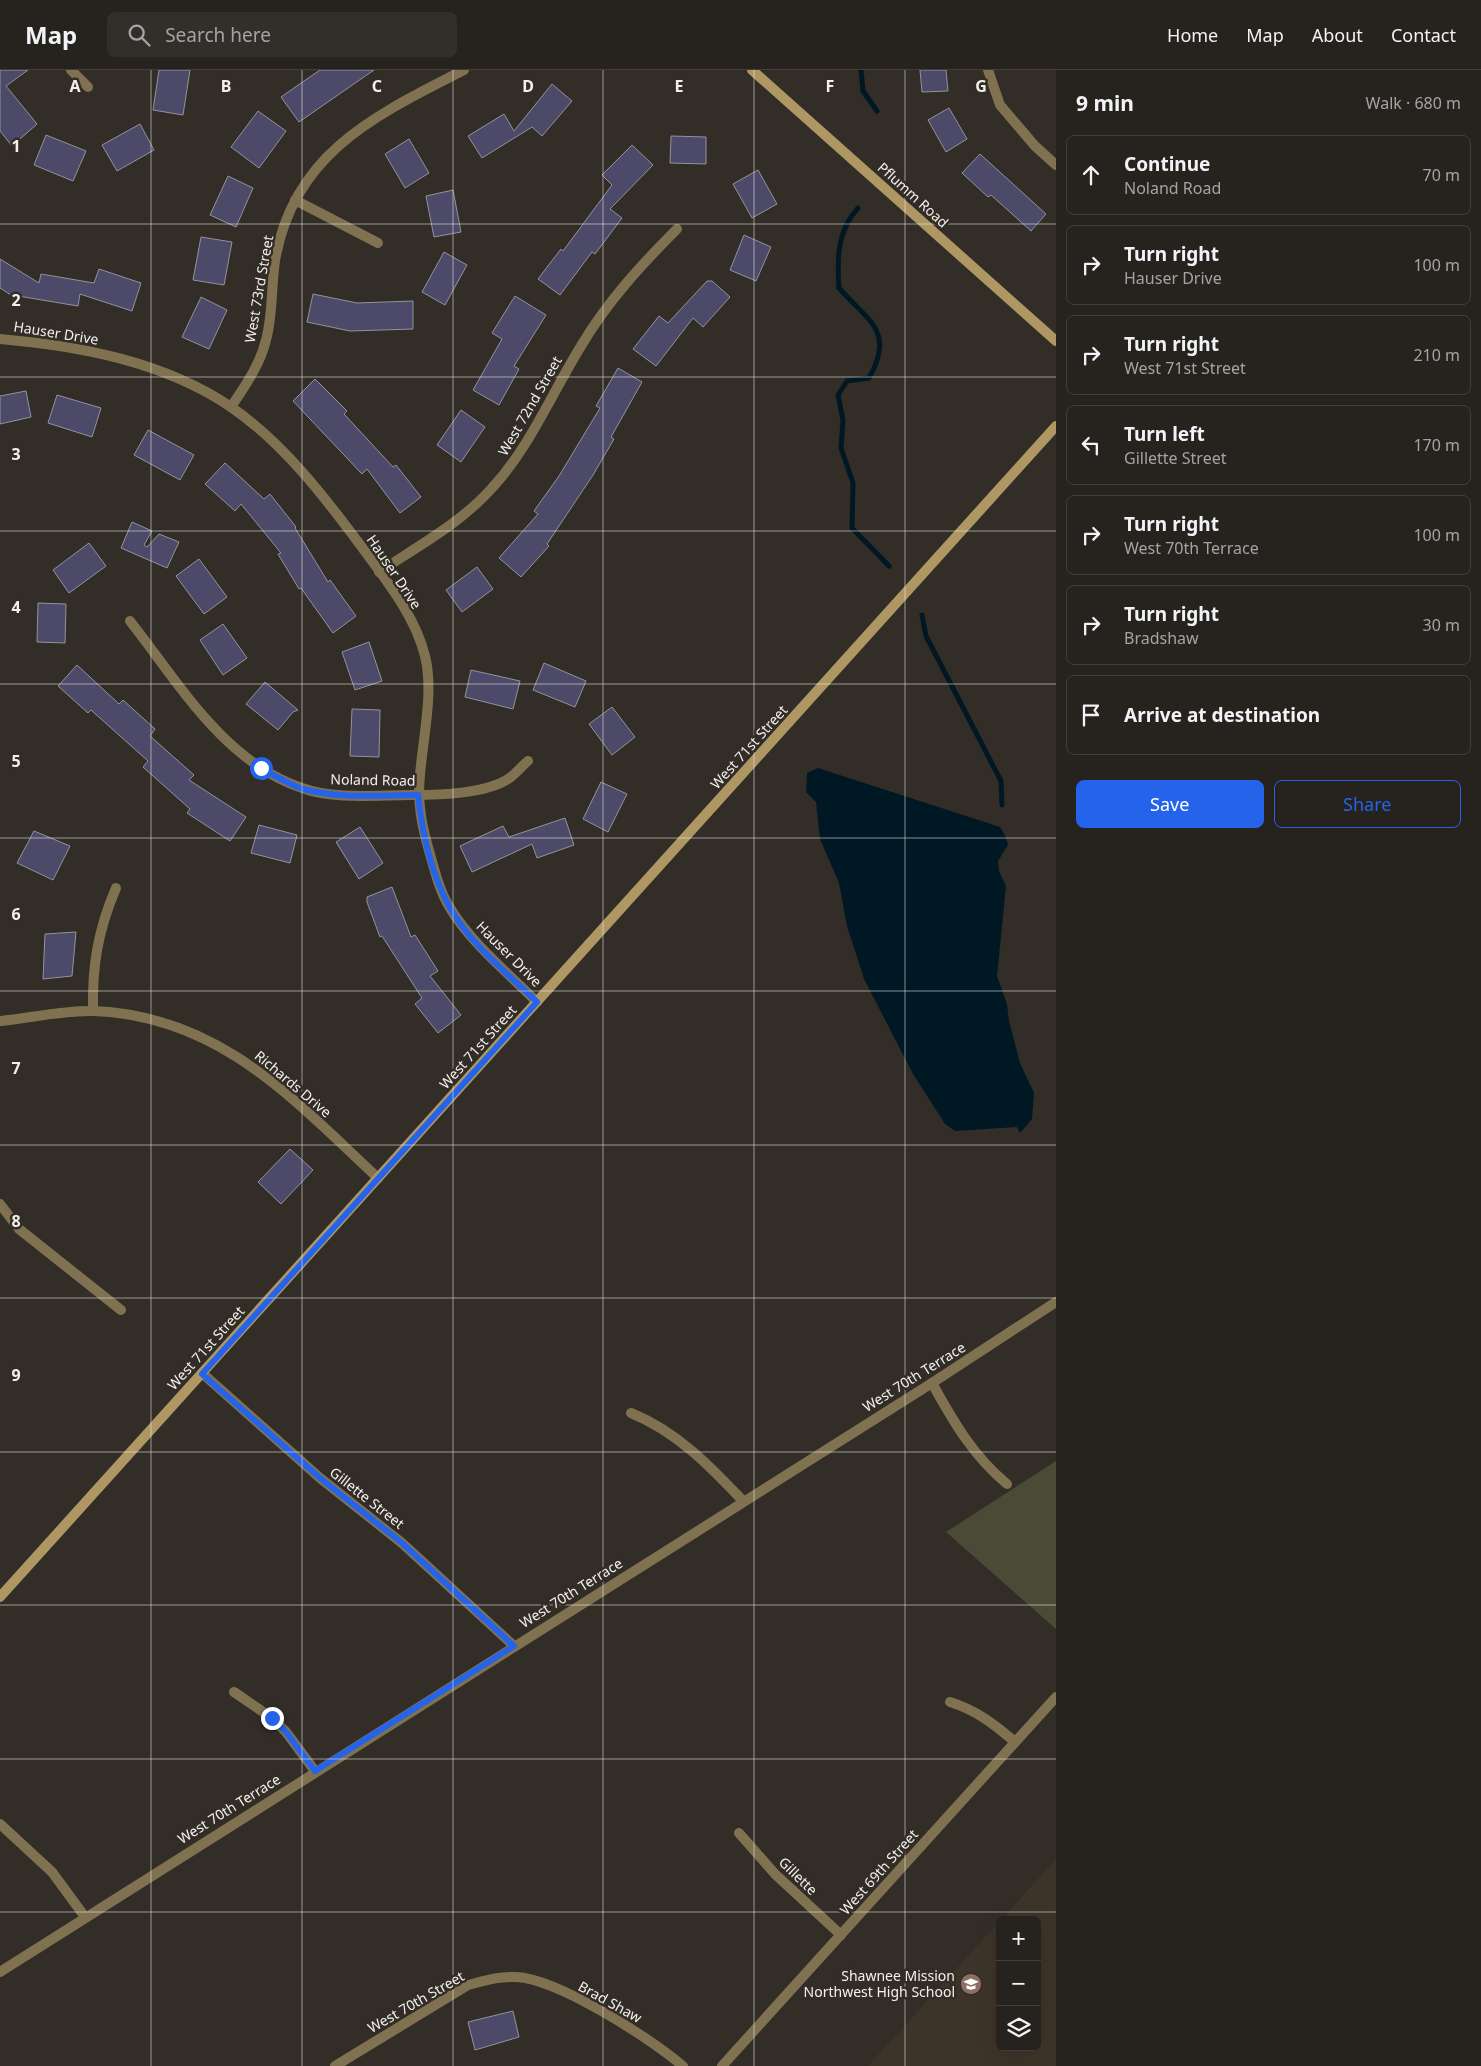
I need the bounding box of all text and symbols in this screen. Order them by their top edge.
search box [107,12,457,57]
text: Map [25,18,77,51]
icon: search [125,21,153,49]
text: Search here [165,22,271,48]
text: Home [1167,23,1218,47]
text: Map [1246,23,1284,47]
text: About [1312,23,1363,47]
text: Contact [1391,23,1456,47]
text: A [69,75,81,97]
text: B [221,75,231,97]
text: C [372,75,382,97]
text: D [522,75,534,97]
text: E [675,75,684,97]
text: F [826,75,834,97]
text: G [975,75,987,97]
text: 9 min [1076,89,1134,117]
text: Walk · 680 m [1366,92,1461,114]
text: 1 [11,135,21,157]
text: Continue [1124,151,1210,177]
street label: Pflumm Road [874,158,953,231]
icon: ahead [1077,161,1105,189]
text: 70 m [1423,164,1460,186]
text: Noland Road [1124,177,1221,199]
street label: West 73rd Street [240,234,277,344]
text: Turn right [1124,241,1219,267]
icon: right [1077,251,1105,279]
text: 100 m [1413,254,1460,276]
text: Hauser Drive [1124,267,1222,289]
text: 2 [11,289,21,311]
street label: Hauser Drive [12,316,100,349]
text: Turn right [1124,331,1219,357]
icon: right [1077,341,1105,369]
text: 210 m [1413,344,1460,366]
street label: West 72nd Street [493,352,566,459]
text: West 71st Street [1124,357,1246,379]
text: Turn left [1124,421,1205,447]
icon: left [1077,431,1105,459]
text: 170 m [1413,434,1460,456]
text: 3 [11,443,21,465]
text: Gillette Street [1124,447,1226,469]
text: Turn right [1124,511,1219,537]
icon: right [1077,521,1105,549]
text: 100 m [1413,524,1460,546]
street label: Hauser Drive [363,531,426,613]
text: West 70th Terrace [1124,537,1259,559]
text: 4 [11,596,21,618]
text: Turn right [1124,601,1219,627]
icon: right [1077,611,1105,639]
text: 30 m [1423,614,1460,636]
text: Bradshaw [1124,627,1199,649]
street label: West 71st Street [706,701,791,793]
icon: arrive [1077,701,1105,729]
text: Arrive at destination [1124,702,1320,728]
text: 5 [11,750,21,772]
route start [250,757,273,780]
street label: Noland Road [330,769,416,790]
button: Save [1076,780,1264,828]
button: Share [1274,780,1461,828]
text: 6 [11,903,21,925]
street label: Hauser Drive [472,917,546,991]
street label: West 71st Street [435,1001,520,1093]
street label: Richards Drive [251,1046,336,1121]
text: 7 [11,1057,21,1079]
text: 8 [11,1210,21,1232]
street label: West 71st Street [163,1302,248,1394]
street label: West 70th Terrace [859,1337,969,1416]
text: 9 [11,1364,21,1386]
street label: Gillette Street [326,1463,408,1533]
street label: West 70th Terrace [516,1553,626,1632]
route end [261,1707,284,1730]
street label: West 70th Terrace [174,1769,284,1848]
street label: West 69th Street [835,1825,922,1918]
street label: Gillette [775,1853,822,1899]
map controls [996,1916,1041,2051]
button: + [996,1916,1041,1961]
button: − [996,1961,1041,2006]
street label: West 70th Street [364,1966,467,2037]
place label: Shawnee Mission Northwest High School [804,1966,955,2001]
school or university icon: Shawnee Mission Northwest High School [959,1972,983,1996]
street label: Brad Shaw [575,1976,645,2027]
button: layers [996,2006,1041,2051]

